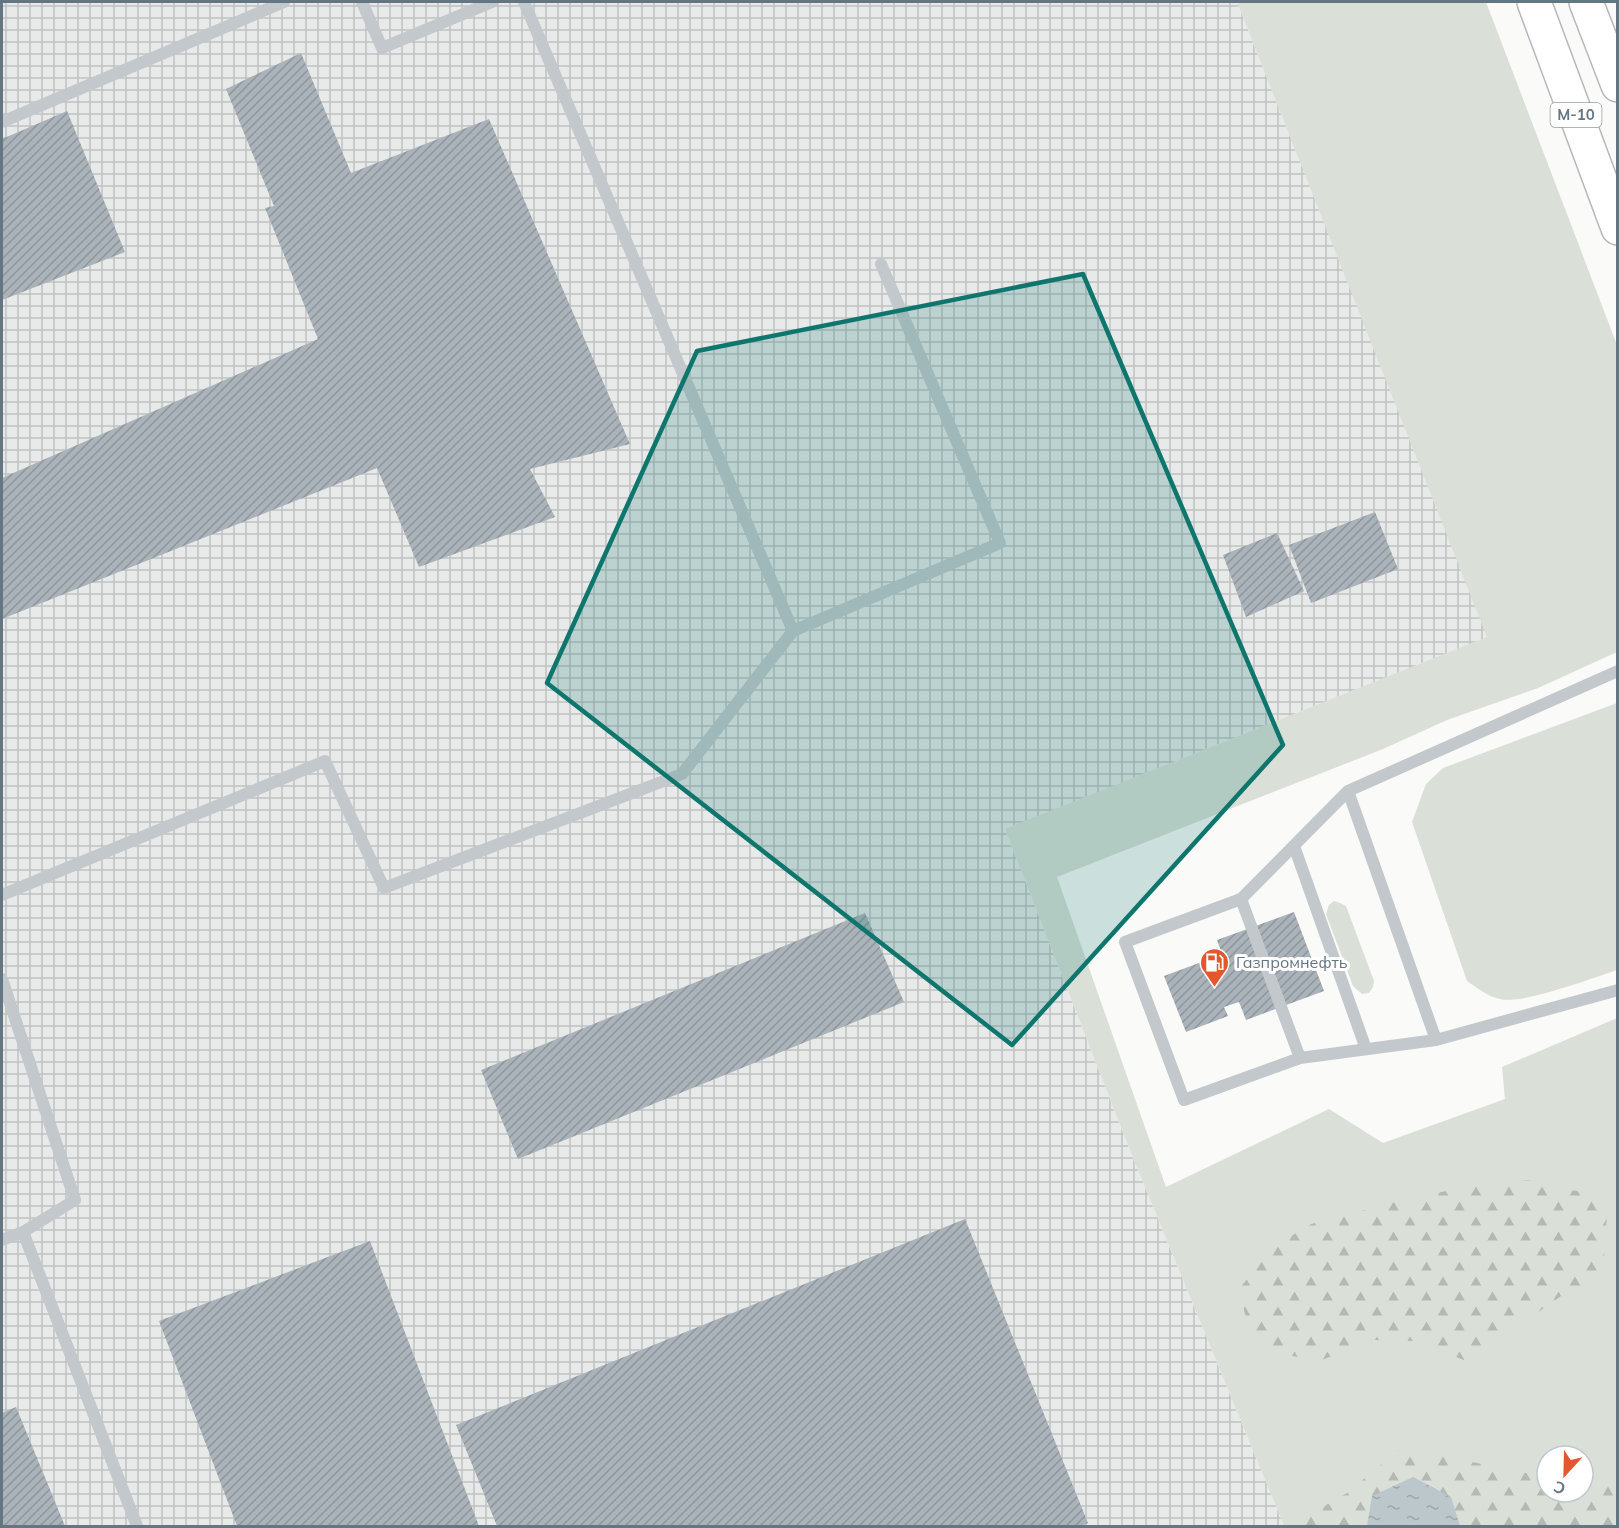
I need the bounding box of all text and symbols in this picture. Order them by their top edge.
road number: М-10 [1550,103,1602,127]
fuel station icon: Газпромнефть [1199,946,1231,988]
place label: Газпромнефть [1236,952,1348,972]
north arrow [1535,1444,1595,1504]
text: С [1551,1477,1568,1499]

